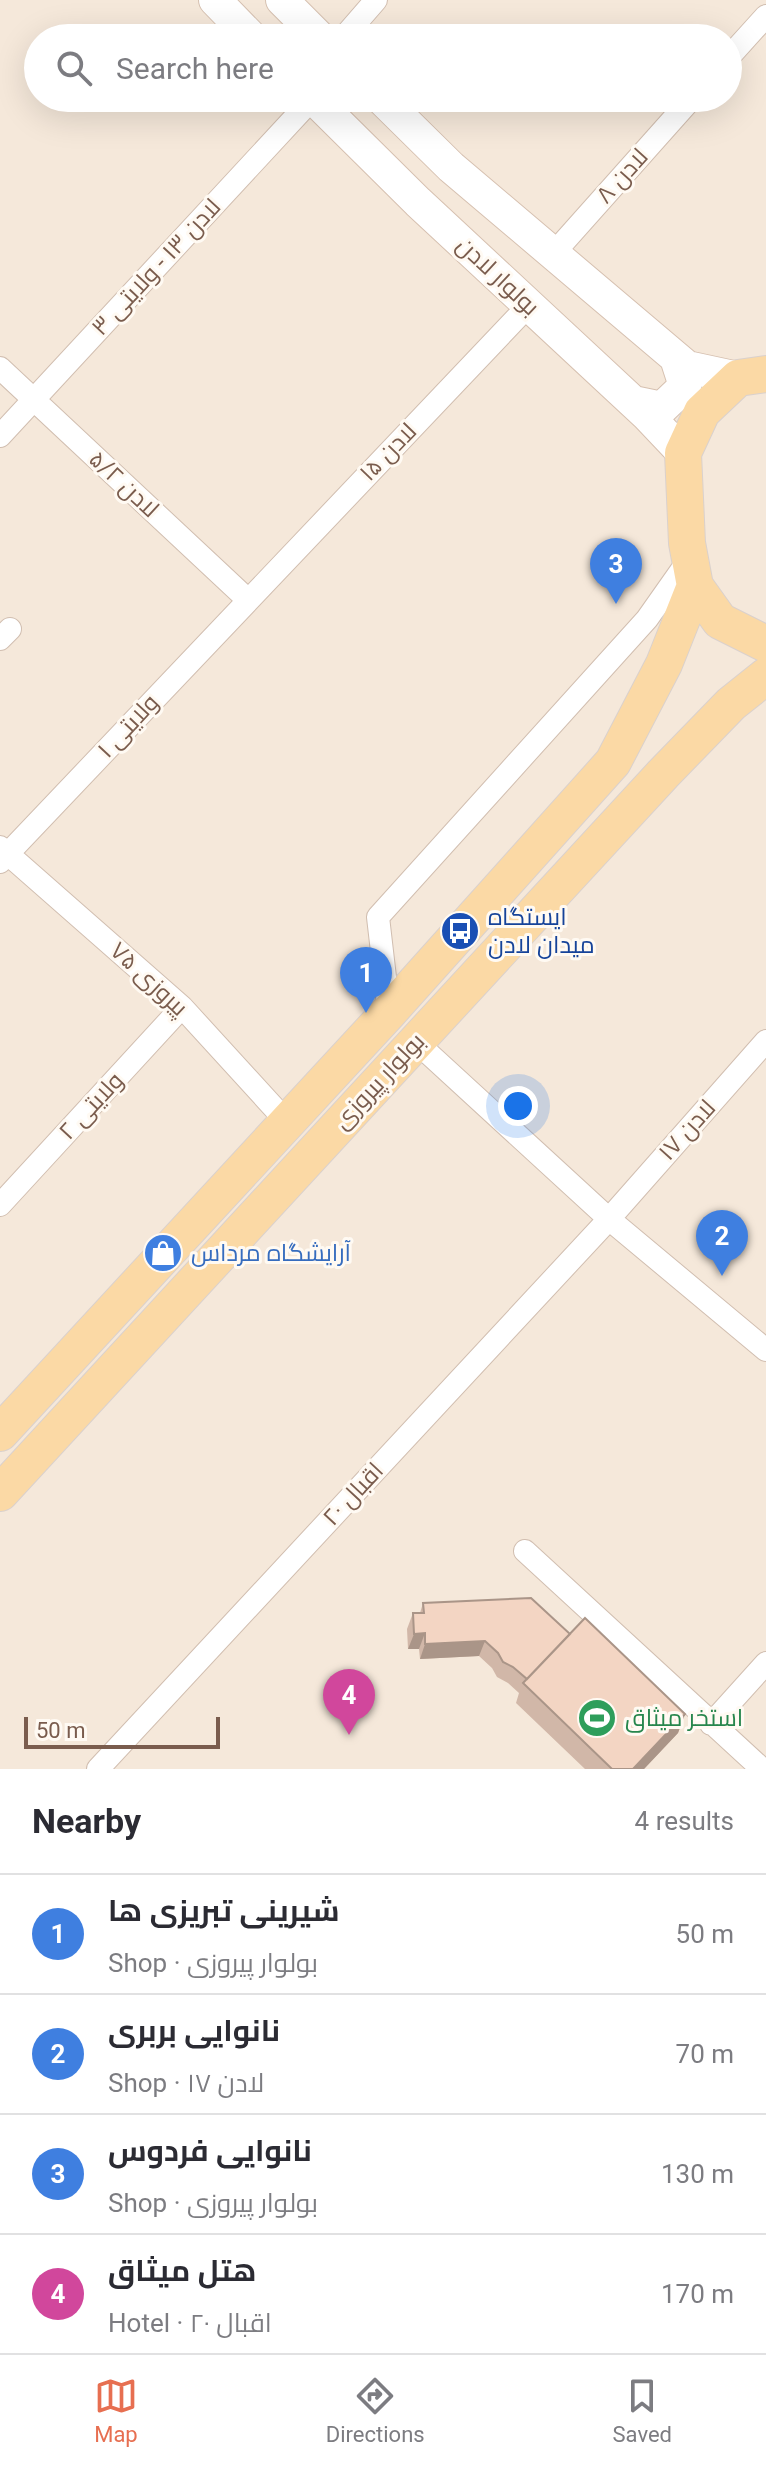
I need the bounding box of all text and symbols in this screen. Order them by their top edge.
search box [24,24,742,112]
icon: search [52,46,96,90]
text: Search here [116,51,274,86]
street label: لادن ۸ [590,143,654,209]
street label: لادن ۱۳ - ولایتی ۳ [86,193,226,341]
street label: بولوار لادن [451,231,545,321]
street label: لادن ۱۵ [354,417,422,487]
street label: لادن ۵/۲ [83,445,165,523]
pin: 3 [590,538,642,604]
street label: ولایتی ۱ [92,688,164,764]
place label: ایستگاه میدان لادن [488,903,595,959]
bus stop icon: ایستگاه میدان لادن [439,910,481,952]
street label: پیروزی ۷۵ [103,936,194,1024]
pin: 1 [340,947,392,1013]
street label: بولوار پیروزی [327,1027,432,1136]
street label: ولایتی ۲ [53,1067,129,1145]
your location [498,1086,538,1126]
street label: لادن ۱۷ [653,1094,721,1166]
pin: 2 [696,1210,748,1276]
shop icon: آرایشگاه مرداس [142,1232,184,1274]
place label: آرایشگاه مرداس [191,1239,352,1267]
street label: اقبال ۲۰ [317,1457,389,1531]
pin: 4 [323,1669,375,1735]
sports icon: استخر میثاق [576,1697,618,1739]
place label: استخر میثاق [625,1704,743,1733]
scale bar [24,1713,220,1749]
text: 50 m [36,1718,85,1743]
text: Nearby [32,1801,141,1841]
text: 4 results [635,1806,734,1836]
text: شیرینی تبریزی ها [108,1893,339,1928]
text: 1 [51,1919,65,1949]
text: 50 m [676,1919,734,1949]
text: Shop · بولوار پیروزی [108,1948,318,1978]
text: نانوایی بربری [108,2013,280,2048]
text: 2 [51,2039,65,2069]
text: 70 m [676,2039,734,2069]
text: Shop · لادن ۱۷ [108,2068,264,2098]
text: نانوایی فردوس [108,2133,312,2168]
text: 3 [51,2159,65,2189]
text: 130 m [661,2159,734,2189]
text: Shop · بولوار پیروزی [108,2188,318,2218]
text: هتل میثاق [108,2253,256,2288]
text: 4 [51,2279,65,2309]
text: 170 m [661,2279,734,2309]
text: Hotel · اقبال ۲۰ [108,2308,272,2338]
tab: Map [94,2374,138,2447]
tab: Directions [326,2374,425,2447]
tab: Saved [613,2374,672,2447]

